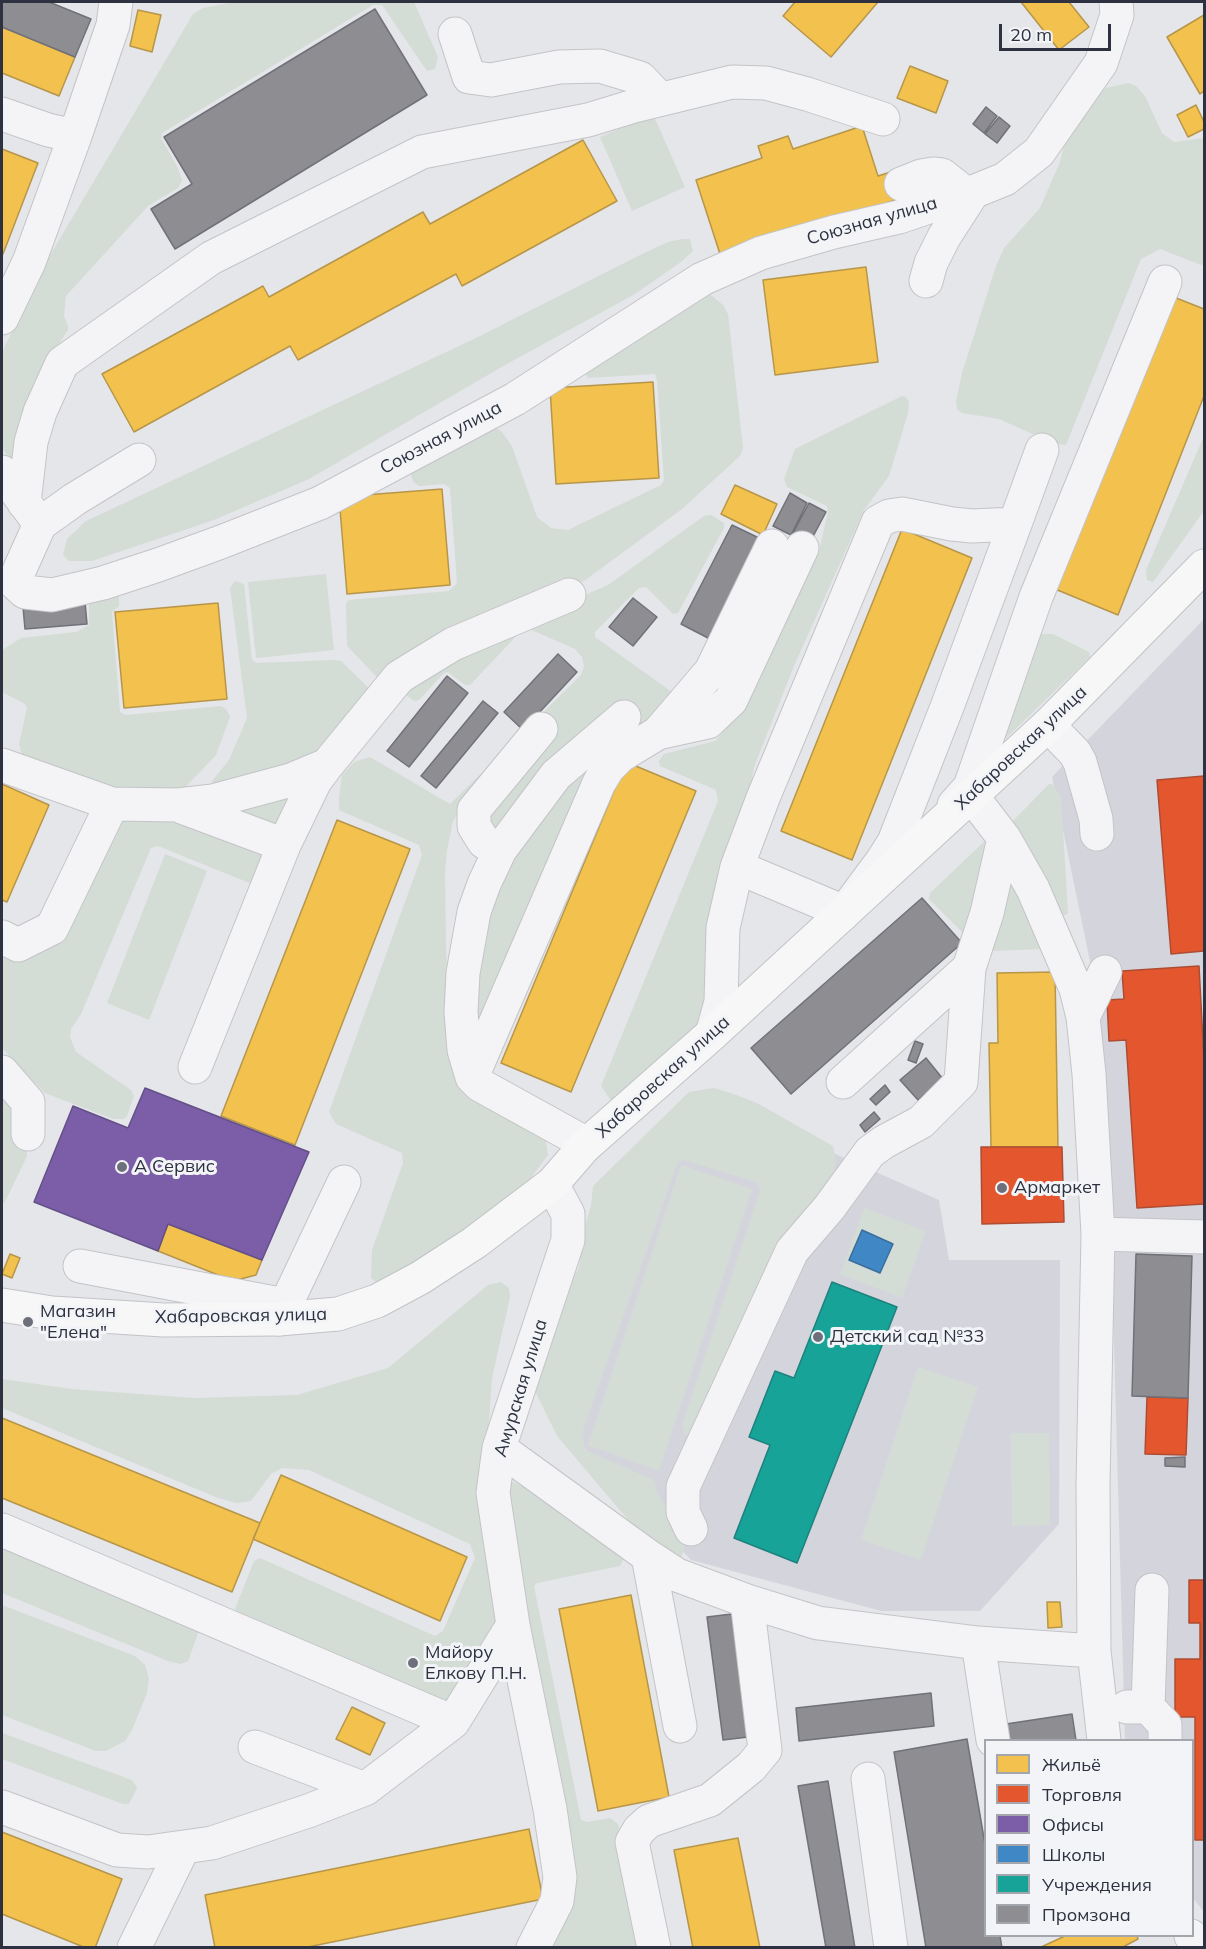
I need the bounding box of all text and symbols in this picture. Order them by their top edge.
scale bar [1002,12,1114,50]
text: 20 m [1010,23,1052,46]
street label: Союзная улица [804,192,940,250]
street label: Союзная улица [376,397,506,479]
street label: Хабаровская улица [951,681,1091,815]
street label: Хабаровская улица [592,1011,734,1143]
place label: А Сервис [134,1156,215,1178]
marker: А Сервис [115,1160,129,1174]
place label: Армаркет [1014,1177,1100,1199]
marker: Армаркет [995,1181,1009,1195]
place label: Магазин "Елена" [40,1301,116,1344]
street label: Хабаровская улица [155,1304,327,1328]
marker: Магазин "Елена" [21,1315,35,1329]
street label: Амурская улица [490,1317,552,1459]
place label: Детский сад №33 [830,1326,984,1348]
marker: Детский сад №33 [811,1330,825,1344]
place label: Майору Елкову П.Н. [425,1642,527,1684]
marker: Майору Елкову П.Н. [406,1656,420,1670]
legend [984,1739,1194,1937]
text: Жильё [1042,1753,1101,1776]
text: Торговля [1042,1783,1122,1806]
text: Офисы [1042,1813,1104,1836]
text: Школы [1042,1843,1105,1866]
text: Учреждения [1042,1873,1152,1896]
text: Промзона [1042,1903,1131,1926]

